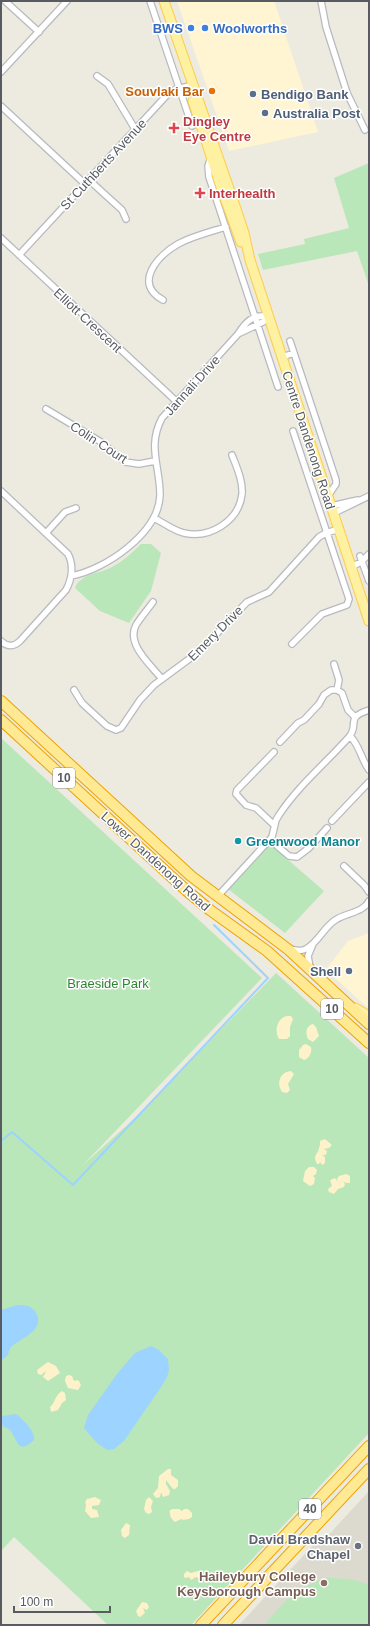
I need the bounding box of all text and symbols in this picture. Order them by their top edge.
place label: BWS [153,21,183,36]
place label: Woolworths [213,21,287,36]
marker: BWS [186,23,196,33]
marker: Woolworths [200,23,210,33]
place label: Souvlaki Bar [125,84,204,99]
marker: Souvlaki Bar [207,86,217,96]
place label: Bendigo Bank [261,87,349,102]
marker: Bendigo Bank [248,89,258,99]
place label: Australia Post [273,106,361,121]
marker: Australia Post [260,108,270,118]
place label: Dingley Eye Centre [183,114,251,144]
street label: St Cuthberts Avenue [57,116,149,213]
marker: Dingley Eye Centre [168,122,180,134]
place label: Interhealth [209,186,276,201]
marker: Interhealth [194,187,206,199]
street label: Elliott Crescent [51,285,125,356]
street label: Jannali Drive [162,352,223,418]
street label: Centre Dandenong Road [279,369,338,511]
street label: Colin Court [67,418,130,467]
street label: Emery Drive [185,603,246,664]
road number: 10 [53,768,75,788]
street label: Lower Dandenong Road [98,809,213,914]
place label: Greenwood Manor [246,834,360,849]
marker: Greenwood Manor [233,836,243,846]
place label: Shell [310,964,341,979]
marker: Shell [344,966,354,976]
park label: Braeside Park [67,976,149,991]
road number: 10 [321,999,343,1019]
road number: 40 [299,1499,321,1519]
place label: David Bradshaw Chapel [249,1532,351,1562]
marker: David Bradshaw Chapel [353,1541,363,1551]
place label: Haileybury College Keysborough Campus [177,1569,316,1599]
marker: Haileybury College Keysborough Campus [319,1578,329,1588]
scale bar [14,1588,110,1614]
text: 100 m [20,1595,53,1609]

